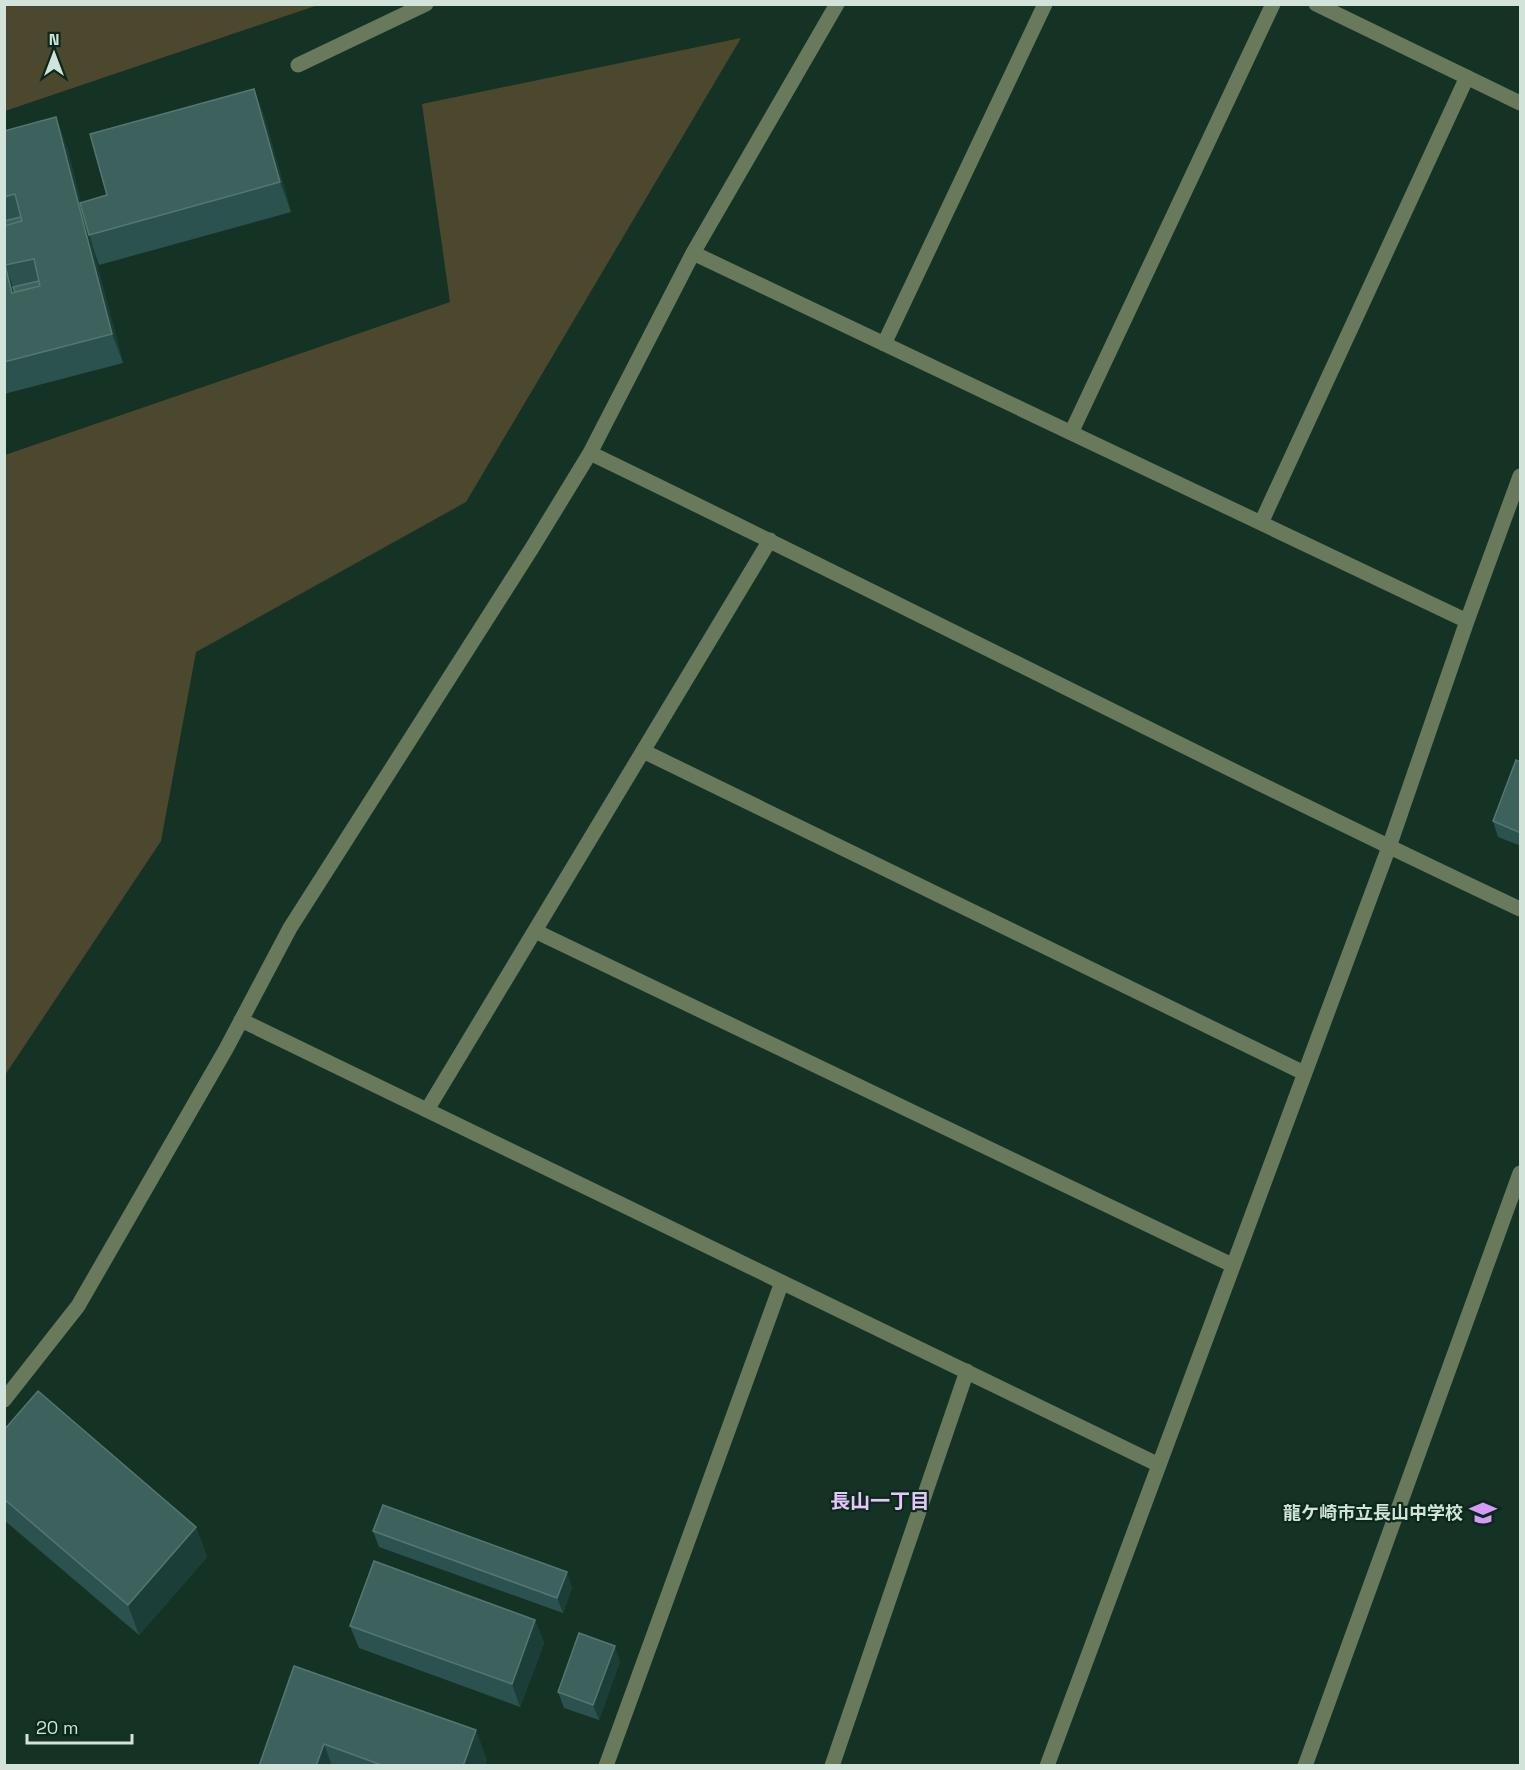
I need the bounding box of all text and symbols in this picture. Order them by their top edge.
north arrow [24,24,84,84]
text: N [49,29,59,50]
district label: 長山一丁目 [830,1488,930,1514]
school or university icon: 龍ケ崎市立長山中学校 [1468,1498,1498,1528]
place label: 龍ケ崎市立長山中学校 [1283,1501,1463,1524]
scale bar [27,1707,132,1745]
text: 20 m [36,1716,79,1739]

